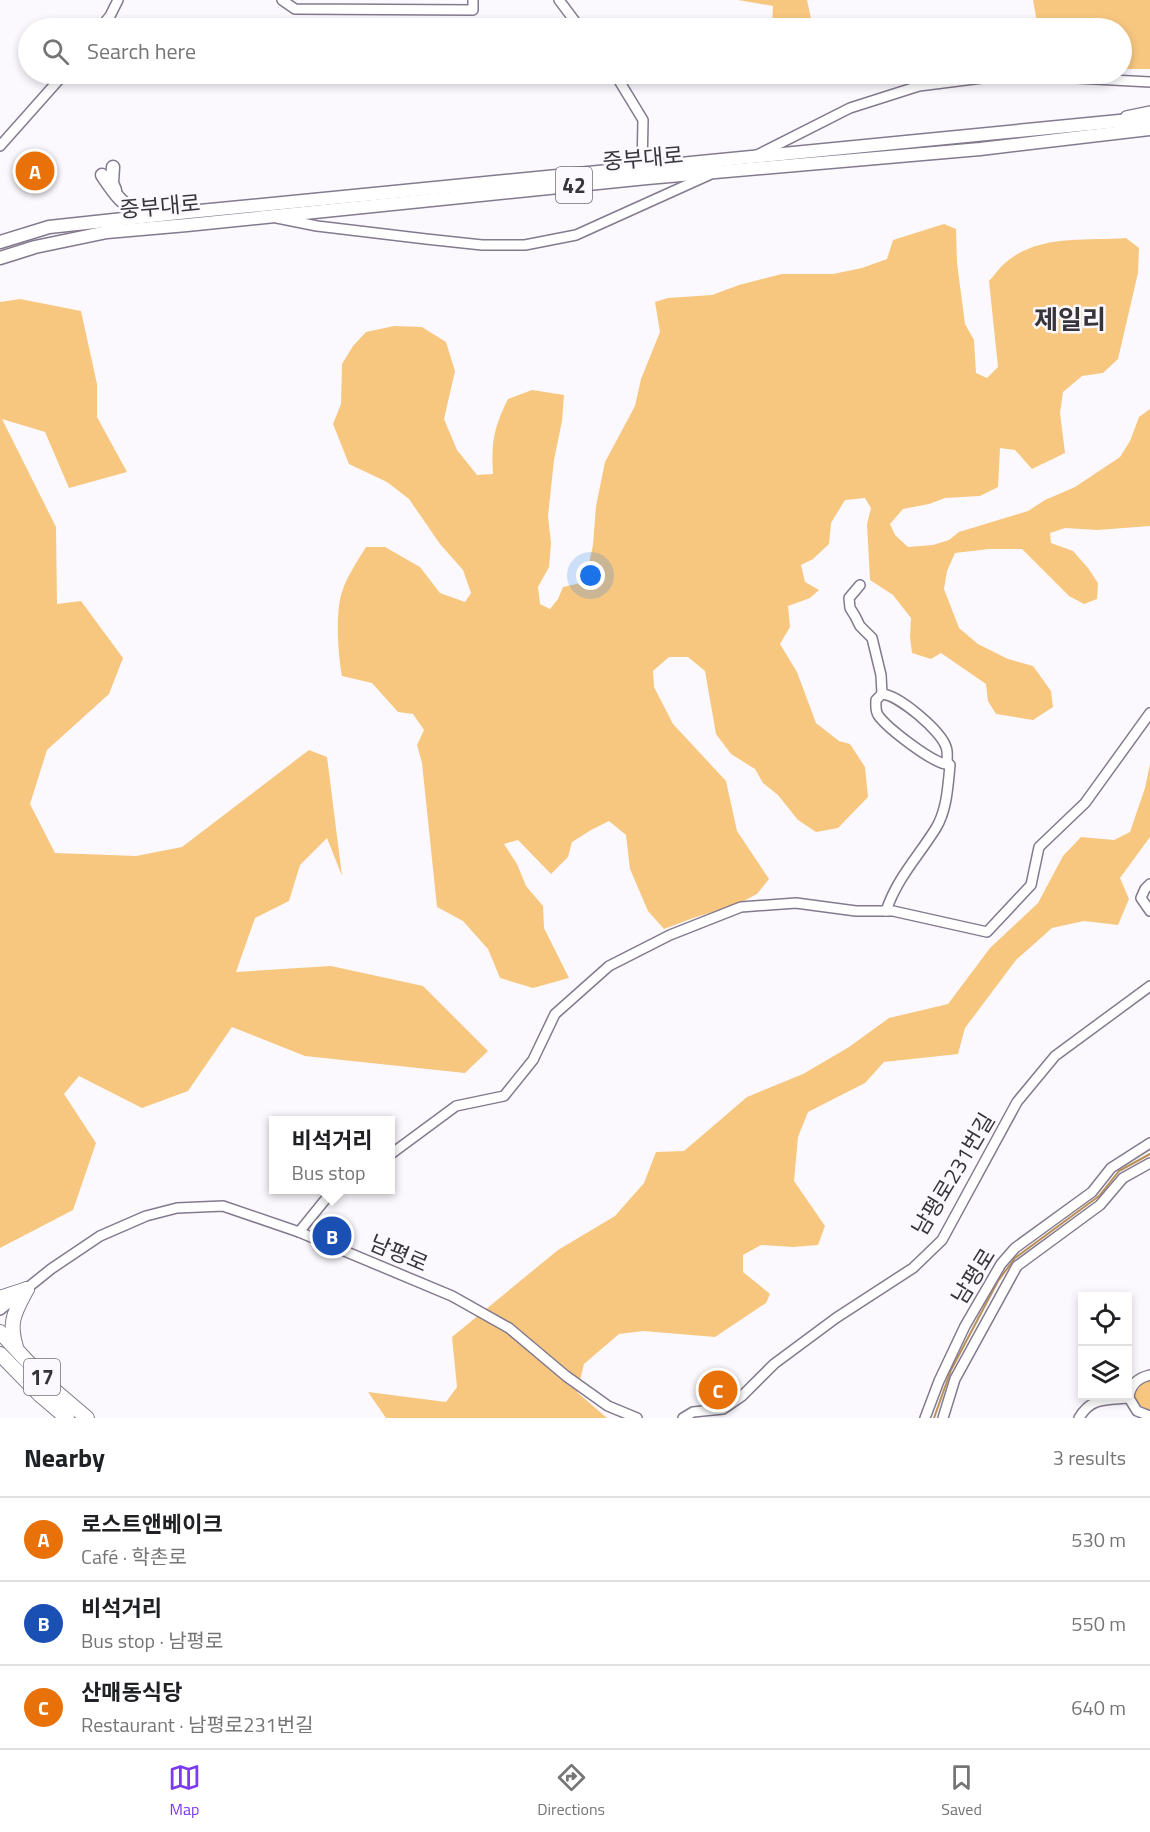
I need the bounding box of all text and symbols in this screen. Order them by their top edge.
search box [18,18,1132,84]
text: Search here [87,34,196,68]
icon: search [39,35,72,68]
street label: 중부대로 [601,138,685,178]
pin: A [15,148,54,194]
road number: 42 [556,167,592,203]
street label: 중부대로 [118,186,202,226]
district label: 제일리 [1034,300,1106,339]
your location [576,561,605,590]
street label: 남평로231번길 [903,1106,1003,1242]
popup [269,1116,395,1194]
text: 비석거리 [292,1123,372,1157]
text: Bus stop [292,1157,366,1188]
pin: B [312,1214,352,1258]
street label: 남평로 [364,1225,434,1281]
street label: 남평로 [942,1241,1004,1311]
map controls [1078,1292,1132,1400]
button: locate [1078,1292,1132,1346]
button: layers [1078,1346,1132,1400]
road number: 17 [24,1359,60,1395]
pin: C [698,1368,738,1412]
text: Nearby [24,1438,105,1477]
text: 3 results [1053,1442,1126,1473]
text: 로스트앤베이크 [81,1507,223,1541]
text: A [37,1524,50,1555]
text: 530 m [1071,1524,1126,1555]
text: Café · 학촌로 [81,1541,187,1572]
text: 비석거리 [81,1591,162,1625]
text: B [37,1608,50,1639]
text: 550 m [1071,1608,1126,1639]
text: Bus stop · 남평로 [81,1625,223,1656]
text: 산매동식당 [81,1675,182,1709]
text: C [38,1692,49,1723]
text: 640 m [1071,1692,1126,1723]
text: Restaurant · 남평로231번길 [81,1709,314,1740]
tab: Map [168,1761,201,1821]
tab: Directions [537,1761,605,1821]
tab: Saved [941,1761,982,1821]

